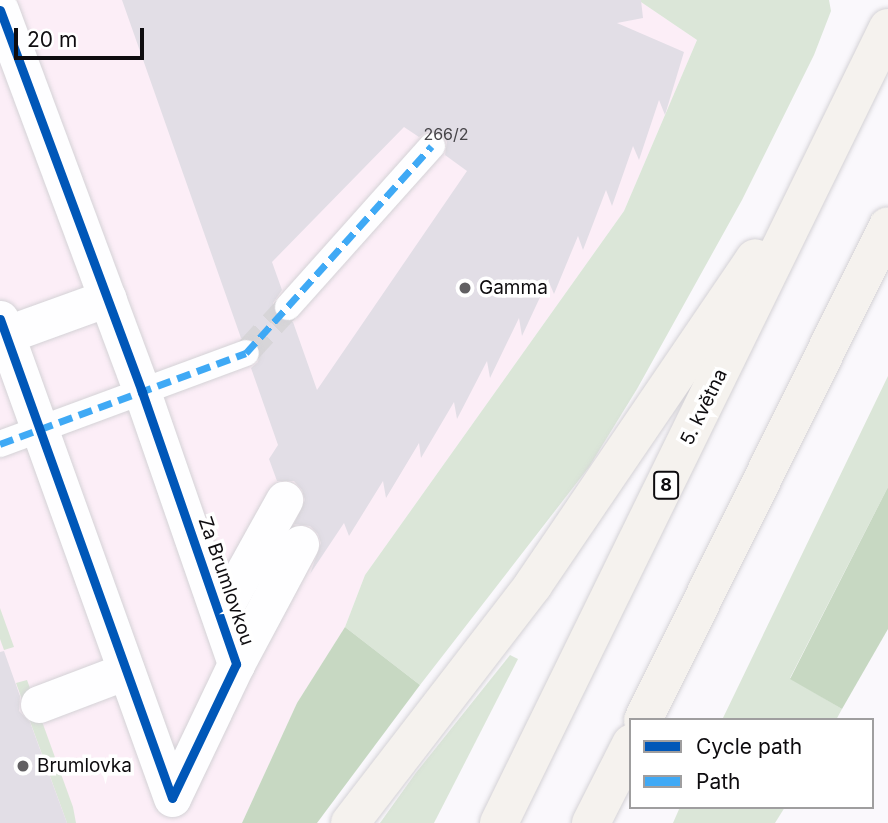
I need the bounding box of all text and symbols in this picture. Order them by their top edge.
scale bar [18,14,147,58]
text: 20 m [27,27,77,52]
house number: 266/2 [423,124,469,144]
place label: Gamma [479,277,548,299]
marker: Gamma [457,280,473,296]
street label: 5. května [676,365,732,449]
road number: 8 [652,471,680,500]
street label: Za Brumlovkou [193,514,259,648]
legend [629,718,874,809]
text: Cycle path [696,734,802,759]
place label: Brumlovka [37,755,132,777]
marker: Brumlovka [15,758,31,774]
text: Path [696,769,741,794]

